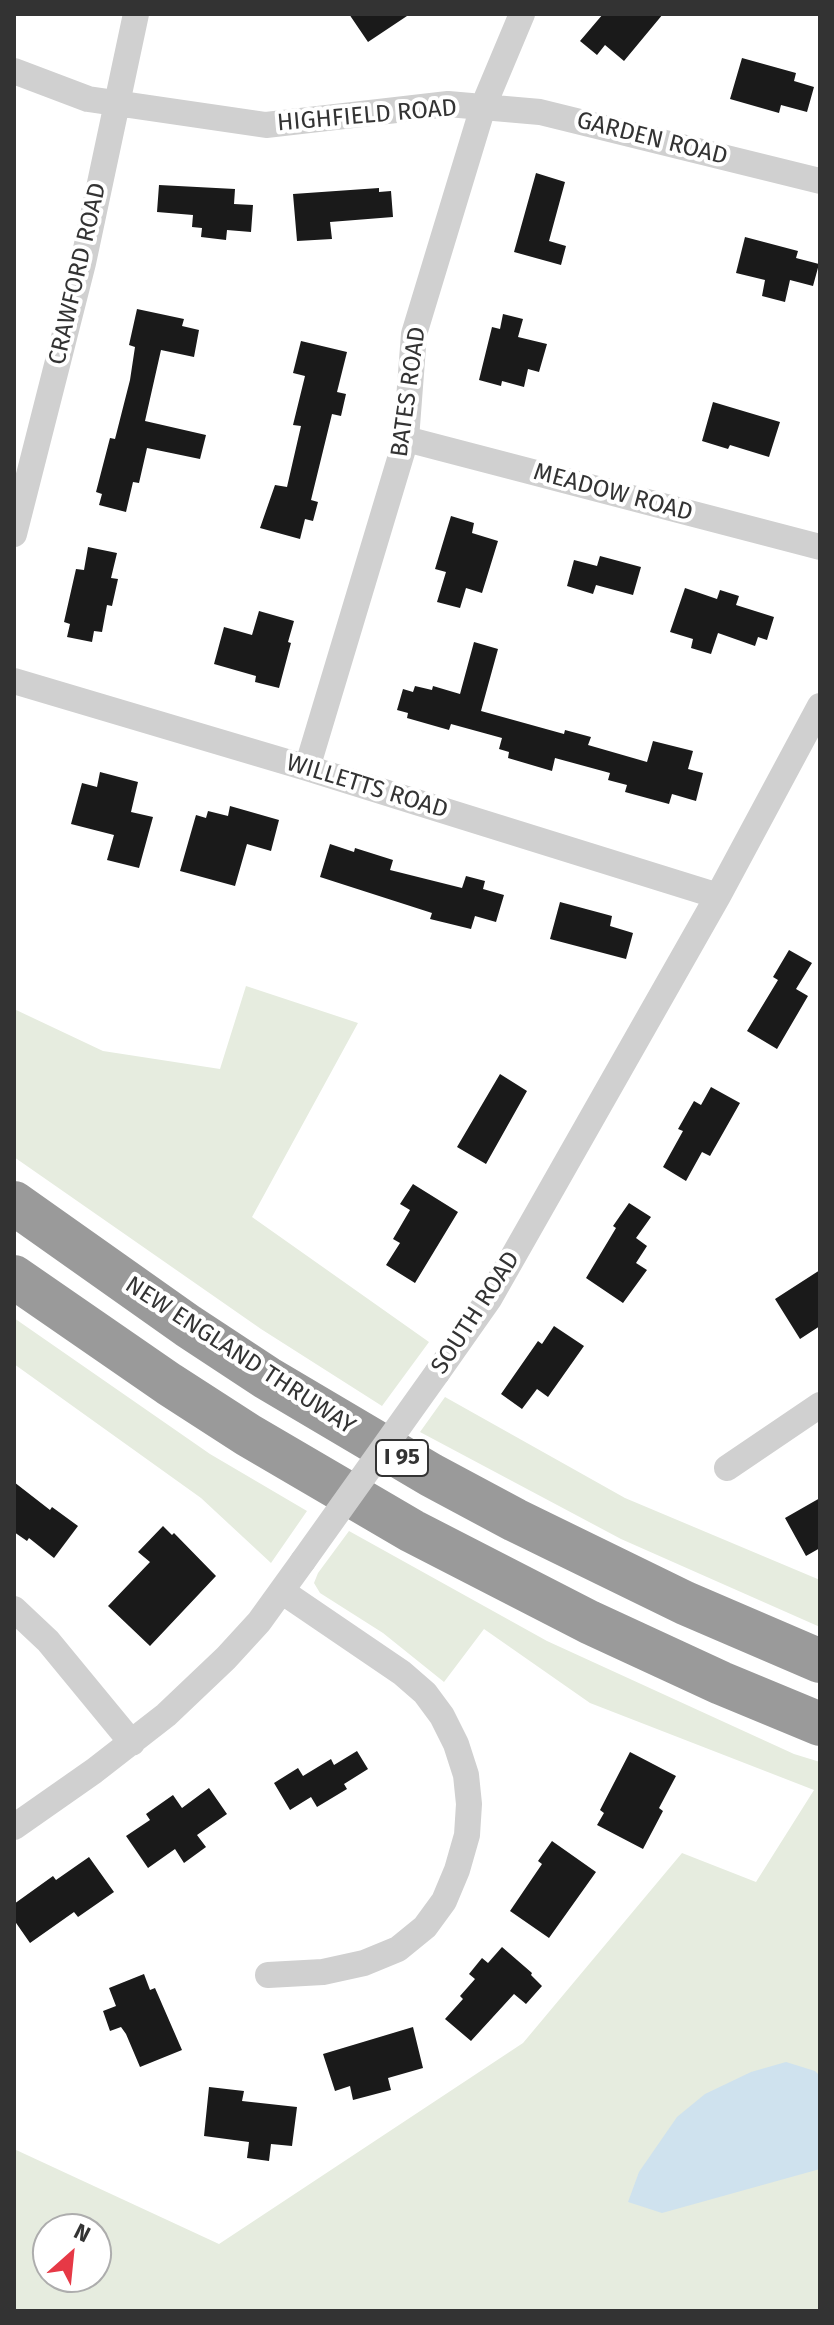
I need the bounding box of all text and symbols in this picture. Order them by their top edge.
street label: HIGHFIELD ROAD [276,94,458,138]
street label: GARDEN ROAD [574,106,730,172]
street label: CRAWFORD ROAD [43,180,113,368]
street label: BATES ROAD [386,325,432,459]
street label: MEADOW ROAD [530,458,696,528]
street label: WILLETTS ROAD [283,749,451,825]
street label: SOUTH ROAD [426,1246,526,1380]
street label: NEW ENGLAND THRUWAY [120,1271,360,1441]
road number: I 95 [376,1440,428,1476]
north arrow [32,2213,112,2293]
text: N [70,2218,95,2248]

